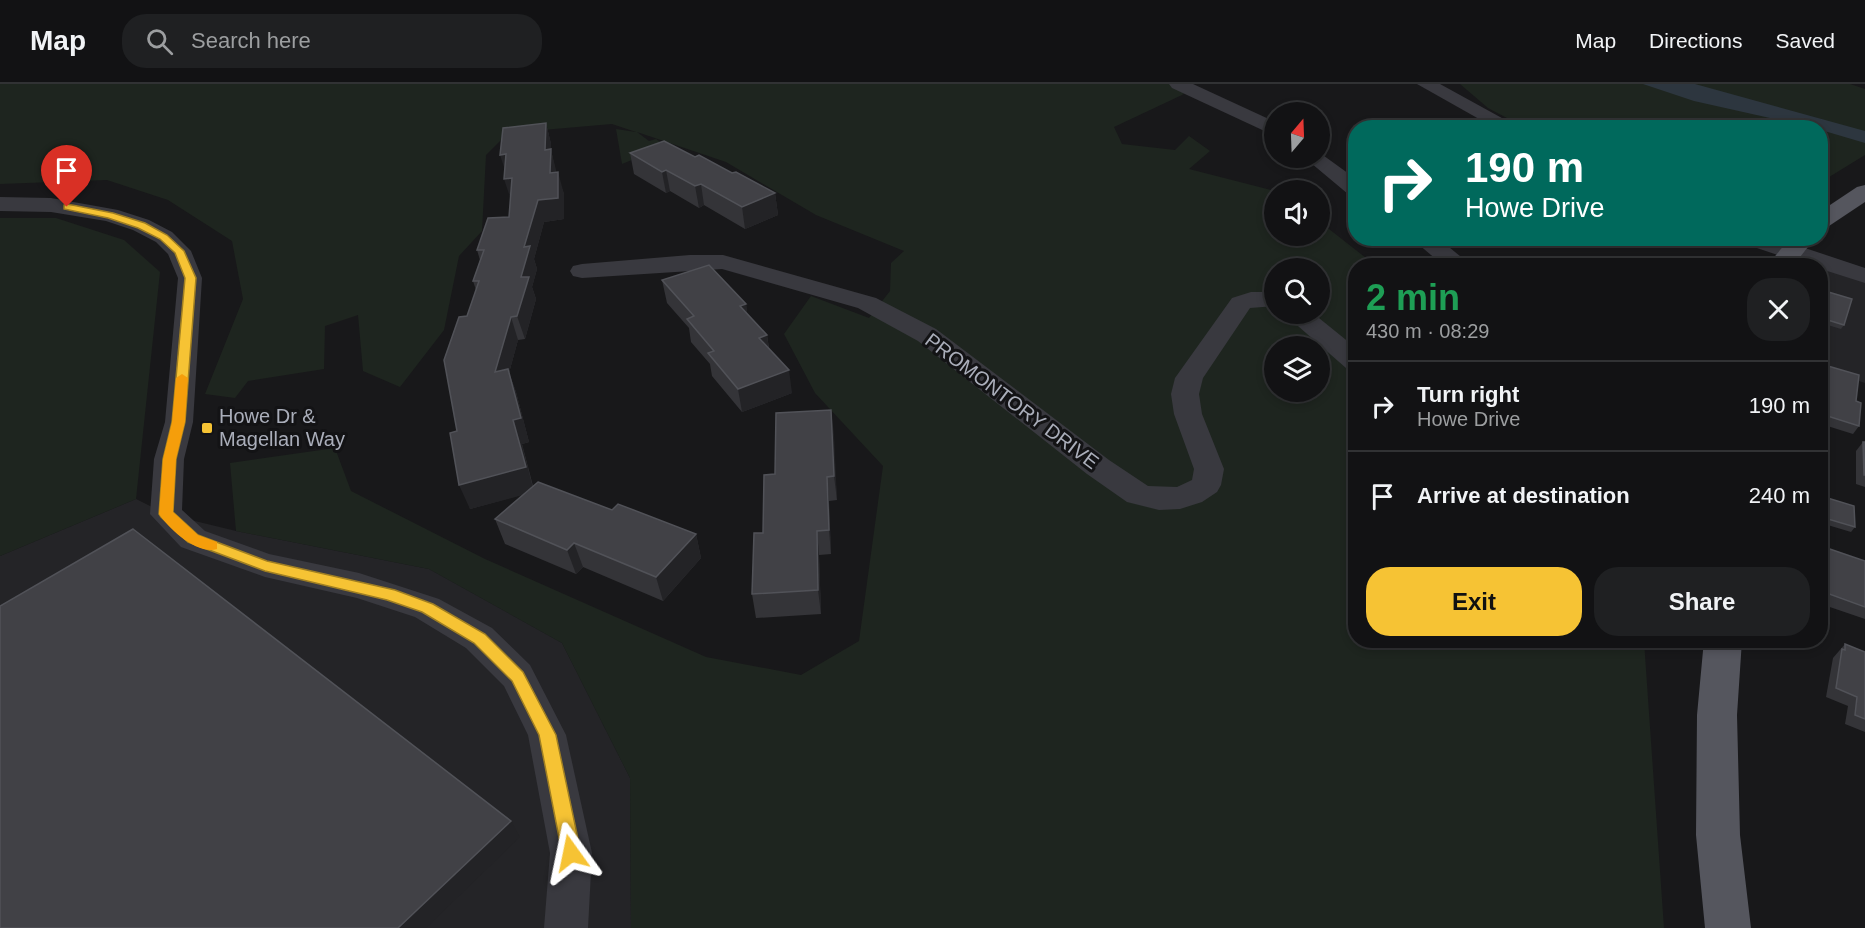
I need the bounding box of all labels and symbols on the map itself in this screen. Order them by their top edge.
north arrow [1264,102,1330,168]
pin [41,145,92,207]
street label: PROMONTORY DRIVE [921,329,1103,473]
place label: Howe Dr & Magellan Way [219,405,345,450]
marker: Howe Dr & Magellan Way [200,421,214,435]
position arrow [539,821,603,885]

